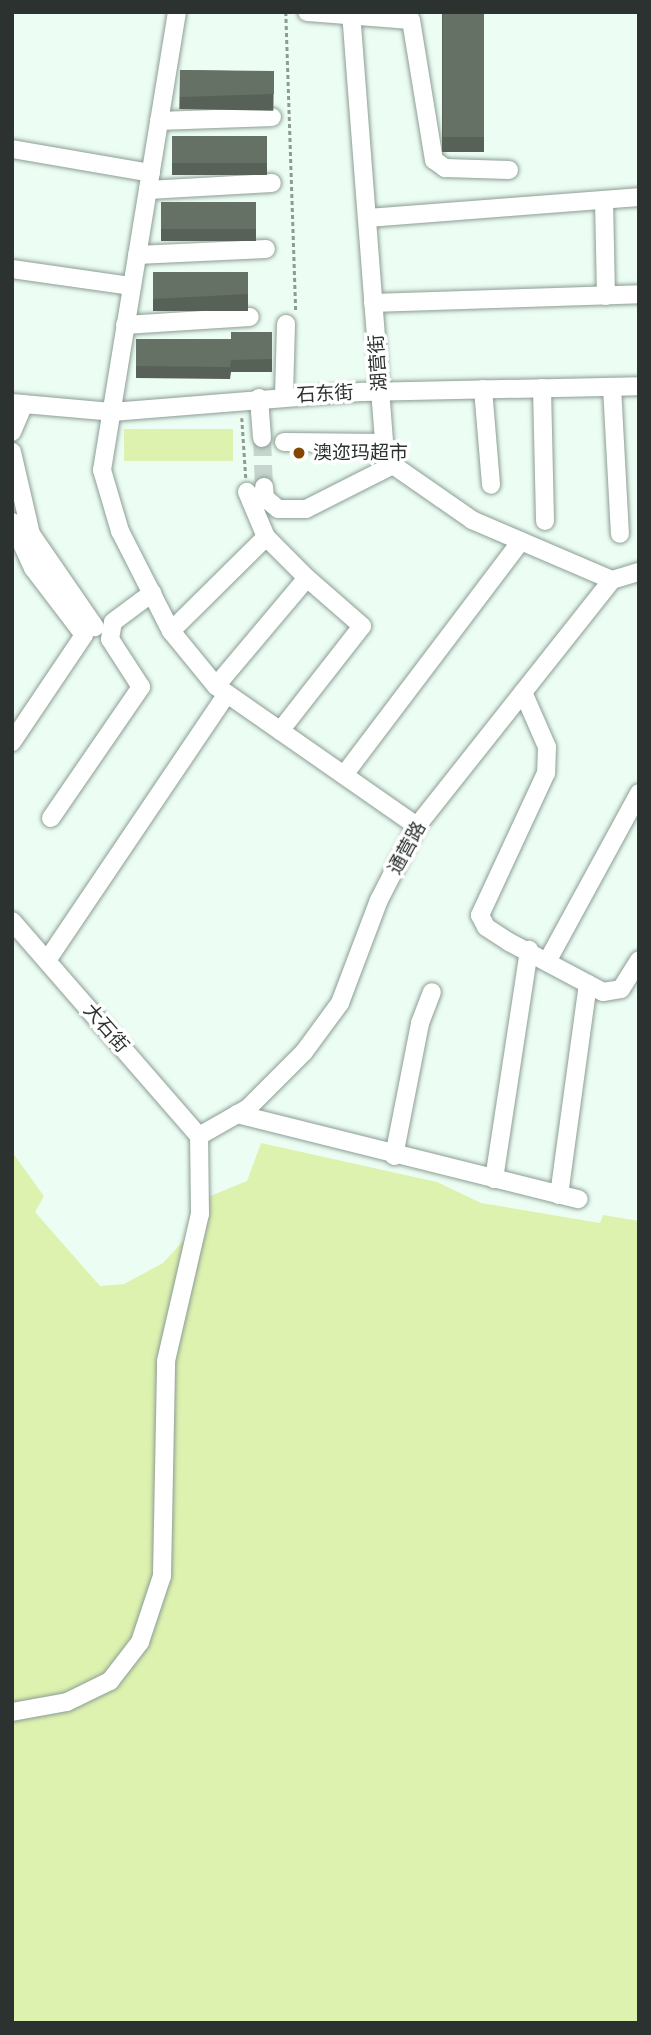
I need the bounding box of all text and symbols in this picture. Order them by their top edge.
street label: 湖营街 [365,334,391,392]
street label: 石东街 [296,381,354,407]
place label: 澳迩玛超市 [313,442,408,464]
marker: 澳迩玛超市 [291,445,307,461]
street label: 通营路 [383,818,431,878]
street label: 大石街 [79,999,133,1057]

